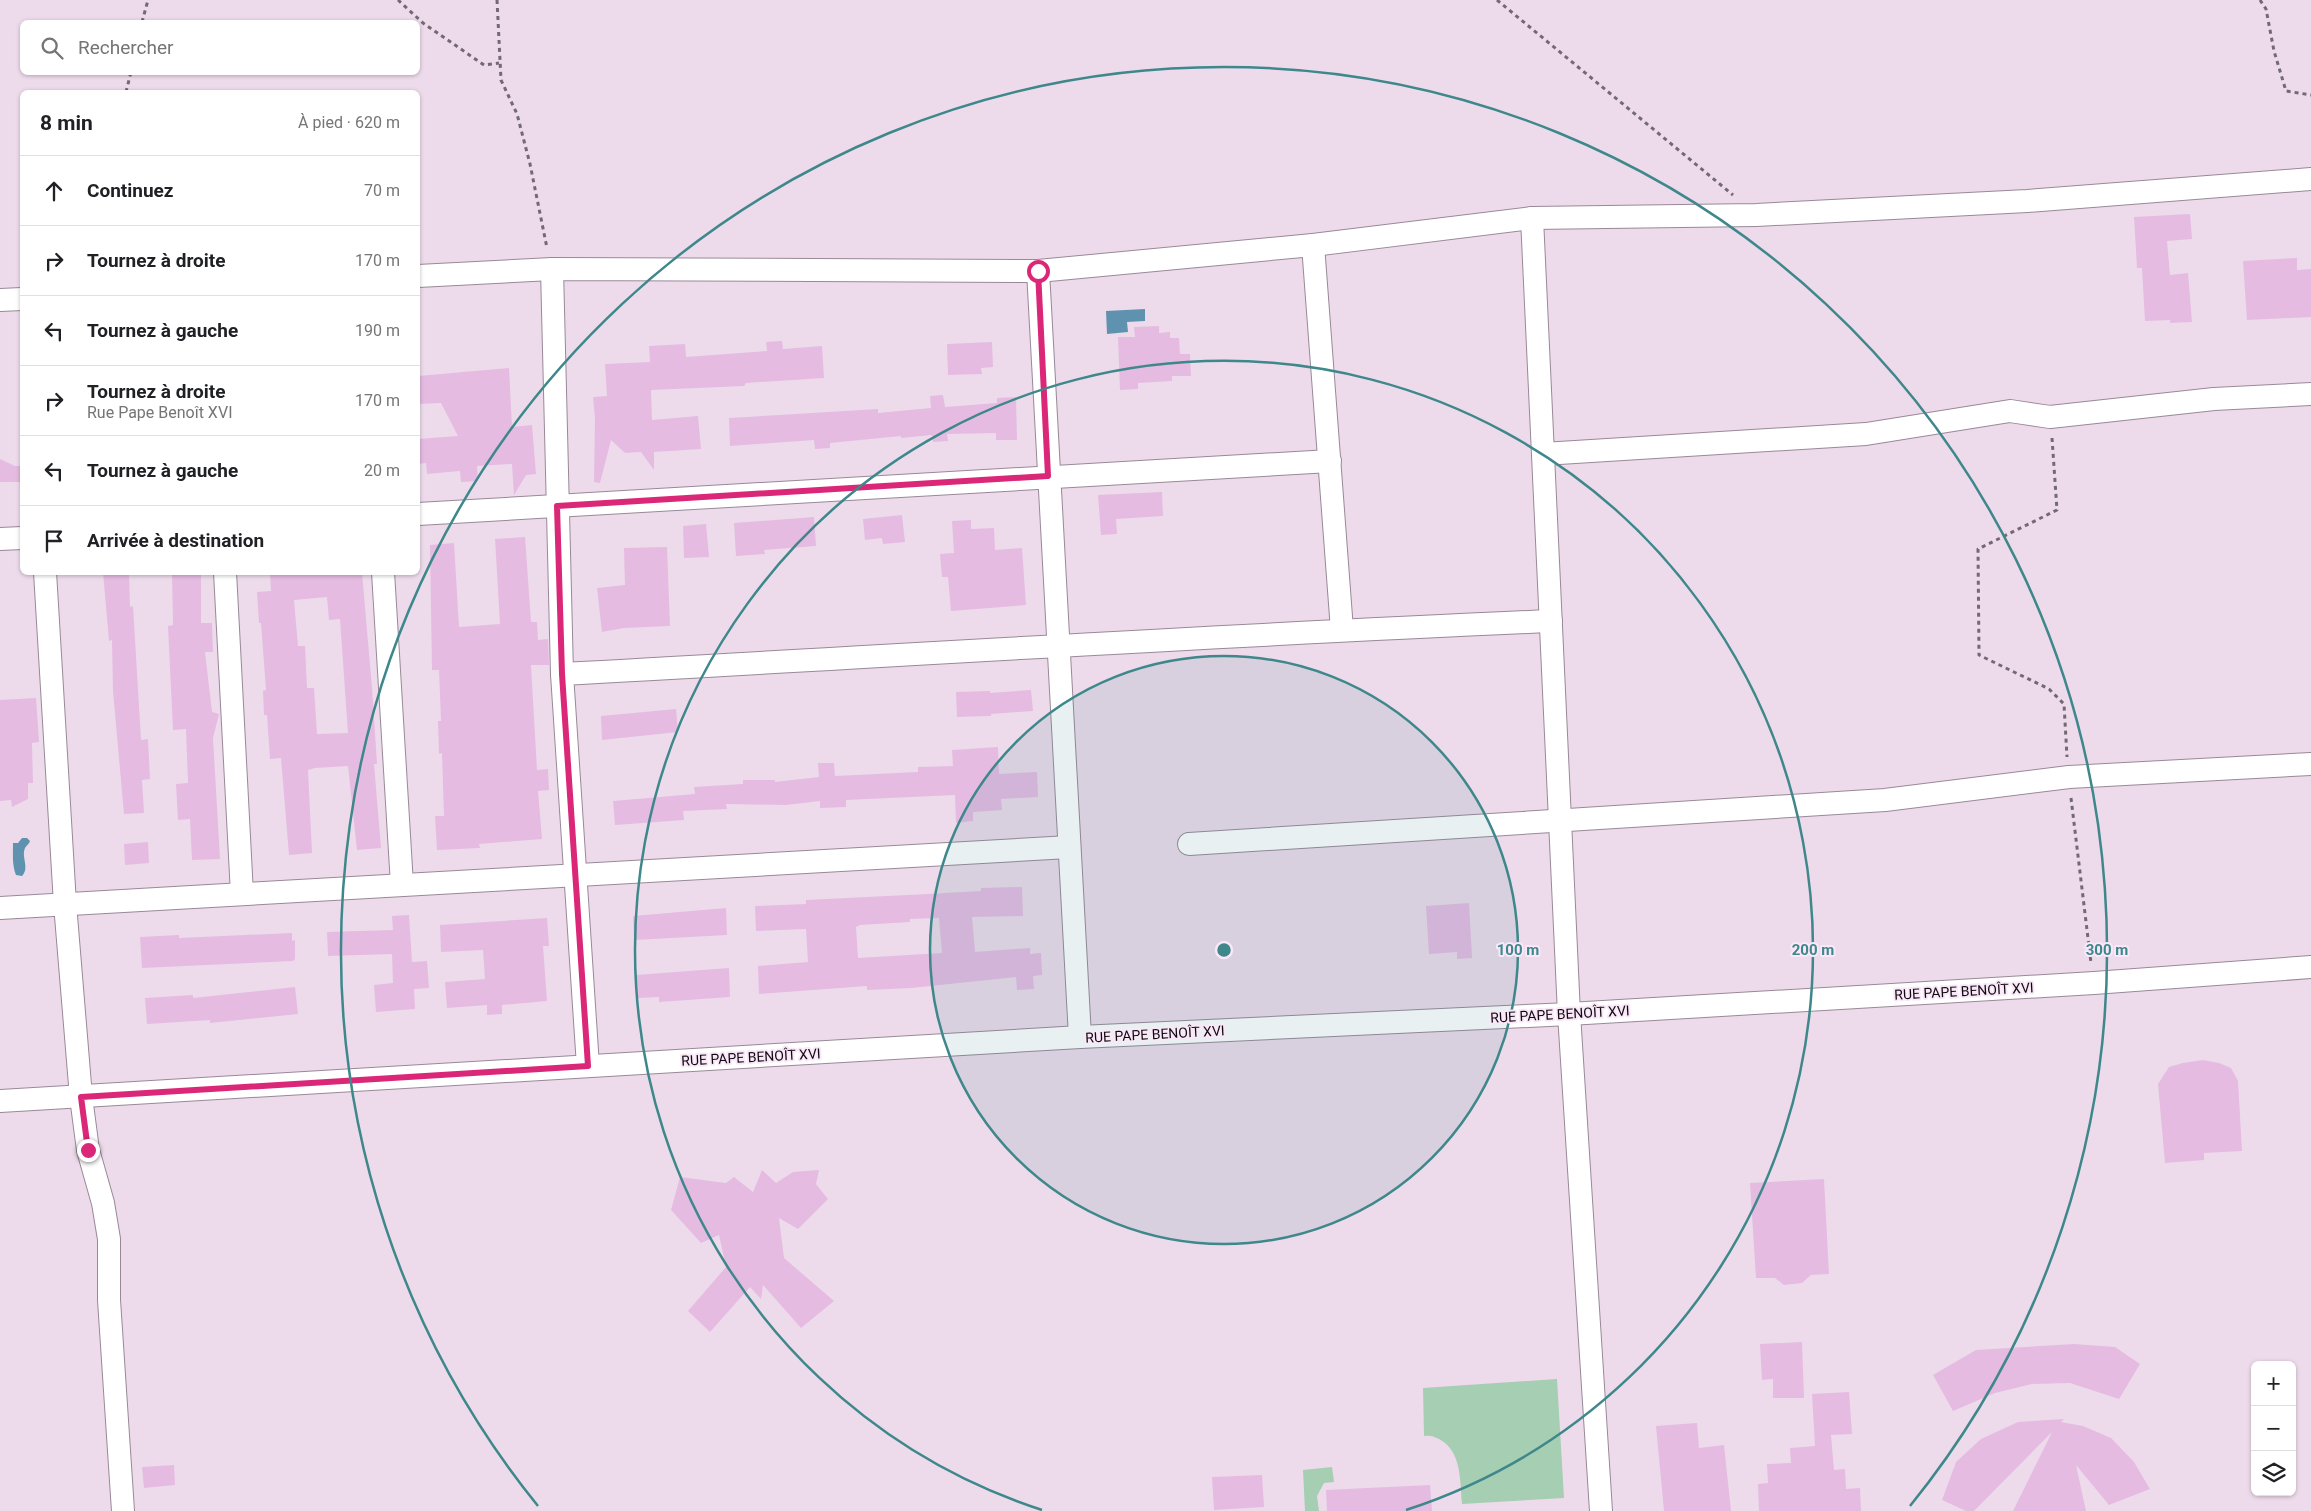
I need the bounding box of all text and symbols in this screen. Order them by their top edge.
search box [20,20,420,75]
icon: search [38,34,66,62]
text: Rechercher [78,36,173,59]
text: 8 min [40,111,93,135]
text: À pied · 620 m [298,113,400,132]
icon: ahead [40,177,68,205]
text: Continuez [87,179,173,202]
text: 70 m [364,181,400,200]
icon: right [40,247,68,275]
text: Tournez à droite [87,249,226,272]
text: 170 m [355,251,400,270]
route start [1027,260,1050,283]
icon: left [40,317,68,345]
text: Tournez à gauche [87,319,238,342]
text: 190 m [355,321,400,340]
text: Tournez à droite [87,380,226,403]
icon: right [40,387,68,415]
text: 170 m [355,391,400,410]
text: Rue Pape Benoît XVI [87,403,233,422]
icon: left [40,457,68,485]
text: Tournez à gauche [87,459,238,482]
text: 20 m [364,461,400,480]
icon: arrive [40,527,68,555]
text: Arrivée à destination [87,529,264,552]
centre of rings [1215,941,1233,959]
text: 100 m [1497,941,1539,959]
text: 200 m [1792,941,1834,959]
text: 300 m [2086,941,2128,959]
street label: RUE PAPE BENOÎT XVI [1894,978,2034,1003]
street label: RUE PAPE BENOÎT XVI [1490,1001,1630,1026]
street label: RUE PAPE BENOÎT XVI [1085,1021,1225,1046]
street label: RUE PAPE BENOÎT XVI [681,1044,821,1069]
route end [77,1139,100,1162]
map controls [2251,1361,2296,1496]
button: + [2251,1361,2296,1406]
button: − [2251,1406,2296,1451]
button: layers [2251,1451,2296,1496]

